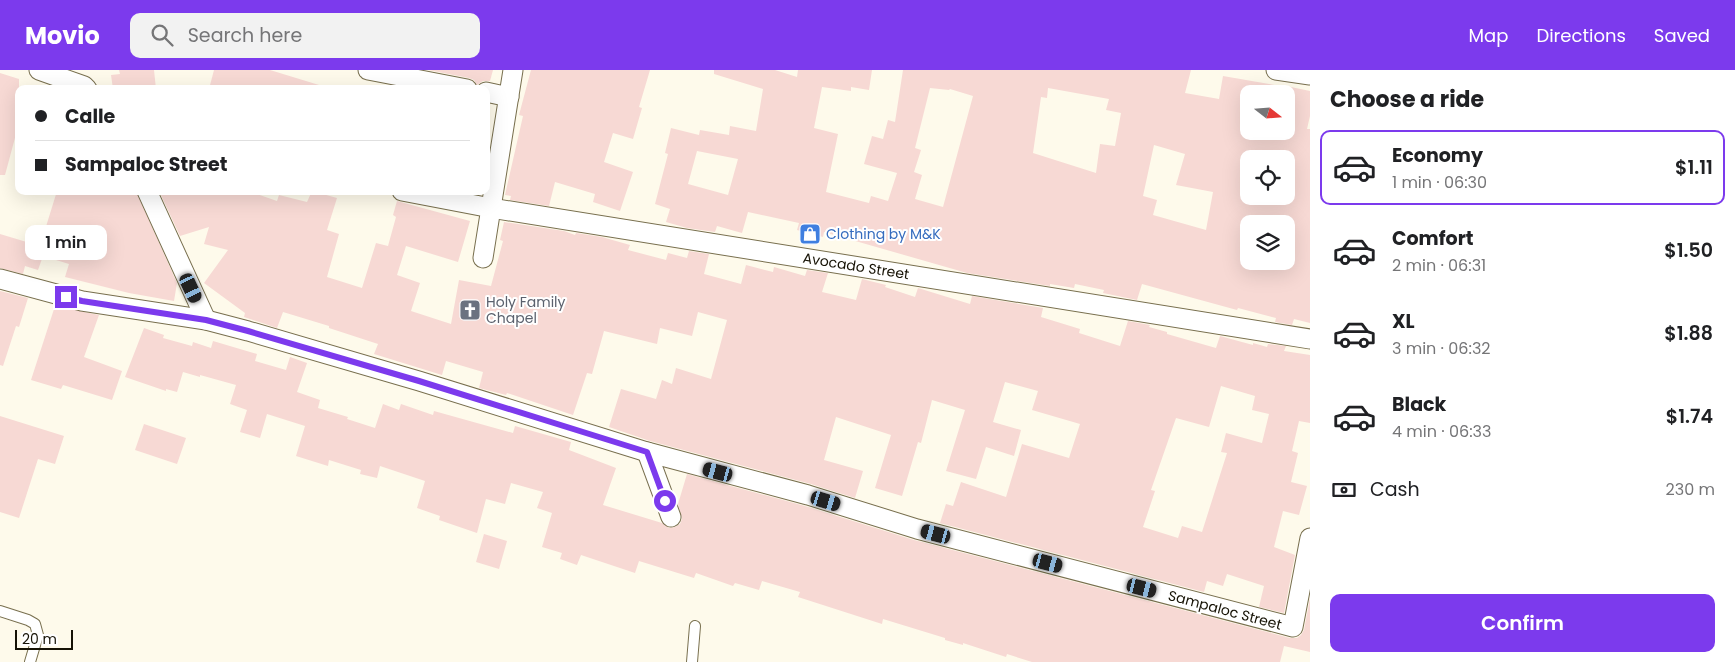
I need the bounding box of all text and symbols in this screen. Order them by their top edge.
search box [130,13,480,58]
text: Movio [25,19,100,52]
icon: search [148,21,176,49]
text: Search here [188,22,302,49]
text: Map [1469,23,1508,48]
text: Directions [1536,23,1626,48]
text: Saved [1654,23,1710,48]
text: Choose a ride [1330,84,1484,115]
north arrow [1240,85,1295,140]
map controls [1240,85,1295,270]
text: Calle [65,103,115,130]
text: Economy [1392,142,1483,169]
icon: car [1332,145,1377,190]
button: locate [1240,150,1295,205]
text: Sampaloc Street [65,151,227,178]
text: $1.11 [1675,154,1713,181]
text: 1 min · 06:30 [1392,171,1487,194]
button: layers [1240,215,1295,270]
shop icon: Clothing by M&K [798,222,822,246]
callout: 1 min [25,224,107,260]
place label: Clothing by M&K [826,224,941,244]
text: Comfort [1392,225,1474,252]
icon: car [1332,228,1377,273]
text: 1 min [45,231,87,254]
text: $1.50 [1664,237,1713,264]
street label: Avocado Street [801,248,911,284]
text: 2 min · 06:31 [1392,254,1486,277]
car [177,271,204,305]
route end [55,286,77,308]
place label: Holy Family Chapel [486,292,566,328]
church icon: Holy Family Chapel [458,298,482,322]
text: XL [1392,308,1415,335]
icon: car [1332,311,1377,356]
text: $1.88 [1664,320,1713,347]
text: 3 min · 06:32 [1392,337,1491,360]
text: Black [1392,391,1446,418]
icon: car [1332,394,1377,439]
text: $1.74 [1666,403,1713,430]
text: 4 min · 06:33 [1392,420,1491,443]
car [701,461,734,483]
icon: cash [1330,476,1358,504]
text: Cash [1370,476,1420,503]
text: 230 m [1666,478,1715,501]
car [809,489,842,513]
route start [654,490,676,512]
car [919,523,952,545]
car [1031,552,1064,574]
car [1125,577,1158,599]
street label: Sampaloc Street [1166,585,1284,635]
button: Confirm [1330,594,1715,652]
scale bar [15,627,72,650]
text: 20 m [22,629,57,649]

